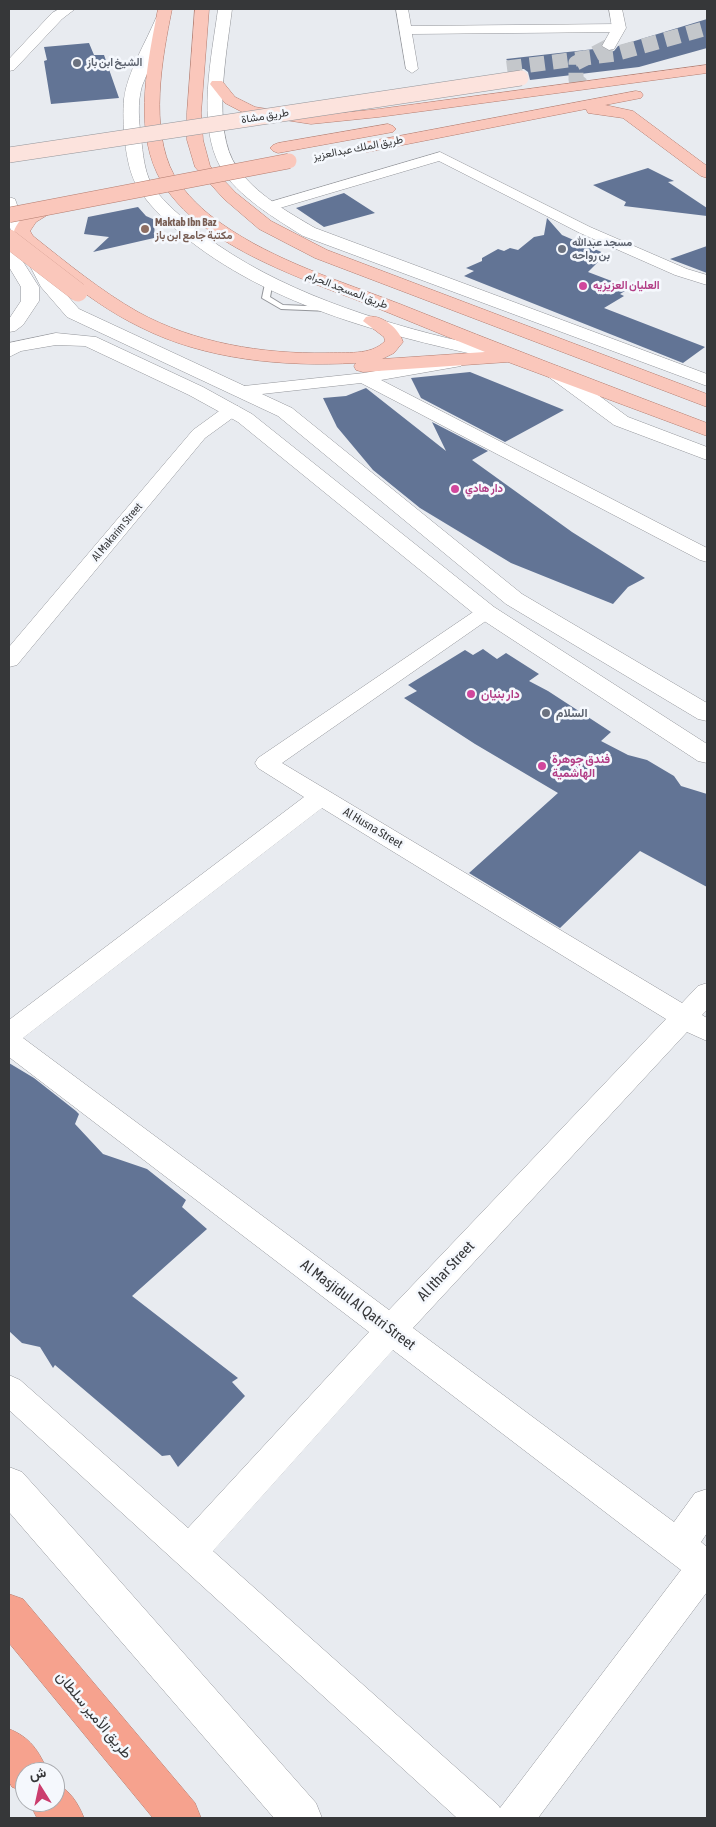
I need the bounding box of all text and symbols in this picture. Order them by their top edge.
place label: الشيخ ابن باز [87,56,142,70]
marker: الشيخ ابن باز [71,57,83,69]
street label: طريق مشاة [240,106,290,126]
street label: طريق الملك عبدالعزيز [312,133,404,163]
place label: Maktab Ibn Baz مكتبة جامع ابن باز [155,216,233,242]
marker: Maktab Ibn Baz مكتبة جامع ابن باز [139,223,151,235]
place label: مسجد عبدالله بن رواحه [572,236,632,262]
marker: مسجد عبدالله بن رواحه [556,243,568,255]
street label: طريق المسجد الحرام [304,268,390,312]
place label: العليان العزيزيه [593,279,660,293]
marker: العليان العزيزيه [577,280,589,292]
place label: دار هادي [465,482,503,496]
marker: دار هادي [449,483,461,495]
street label: Al Makarim Street [89,500,145,564]
place label: دار بنيان [481,687,520,701]
marker: دار بنيان [465,688,477,700]
place label: السلام [556,706,588,720]
marker: السلام [540,707,552,719]
place label: فندق جوهرة الهاشمية [552,752,610,780]
marker: فندق جوهرة الهاشمية [536,760,548,772]
street label: Al Husna Street [341,805,405,851]
street label: Al Ithar Street [414,1237,478,1305]
street label: Al Masjidul Al Qatri Street [297,1256,419,1354]
street label: طريق الأمير سلطان [52,1668,136,1762]
north arrow [15,1762,65,1812]
text: ش [28,1764,47,1783]

